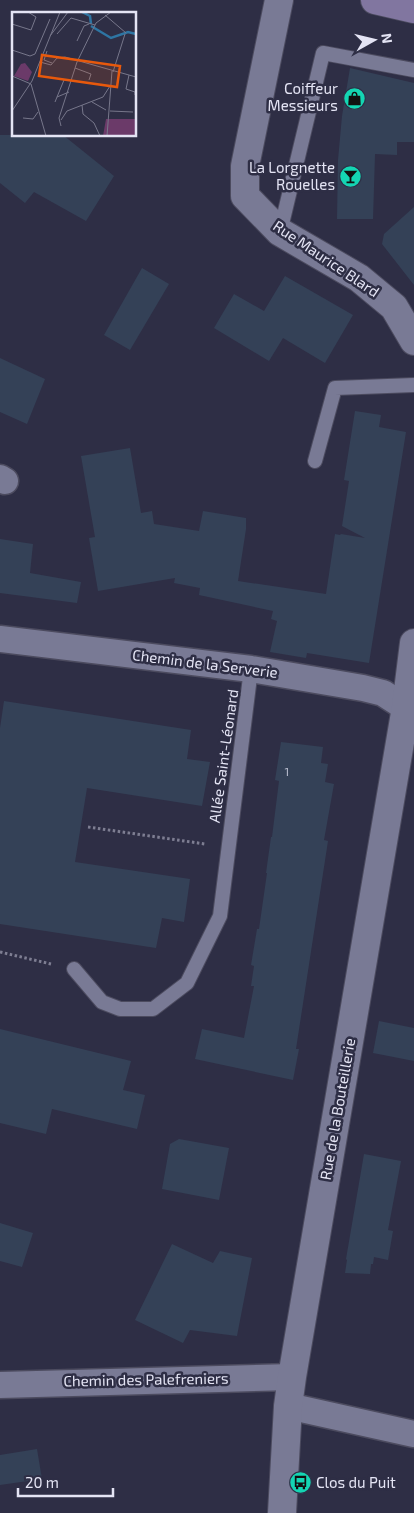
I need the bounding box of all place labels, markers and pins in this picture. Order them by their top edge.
place label: Coiffeur Messieurs [268,79,338,114]
shop icon: Coiffeur Messieurs [342,86,366,110]
place label: La Lorgnette Rouelles [249,158,335,193]
bar icon: La Lorgnette Rouelles [339,165,363,189]
bus stop icon: Clos du Puit [288,1471,312,1495]
place label: Clos du Puit [316,1473,396,1491]

